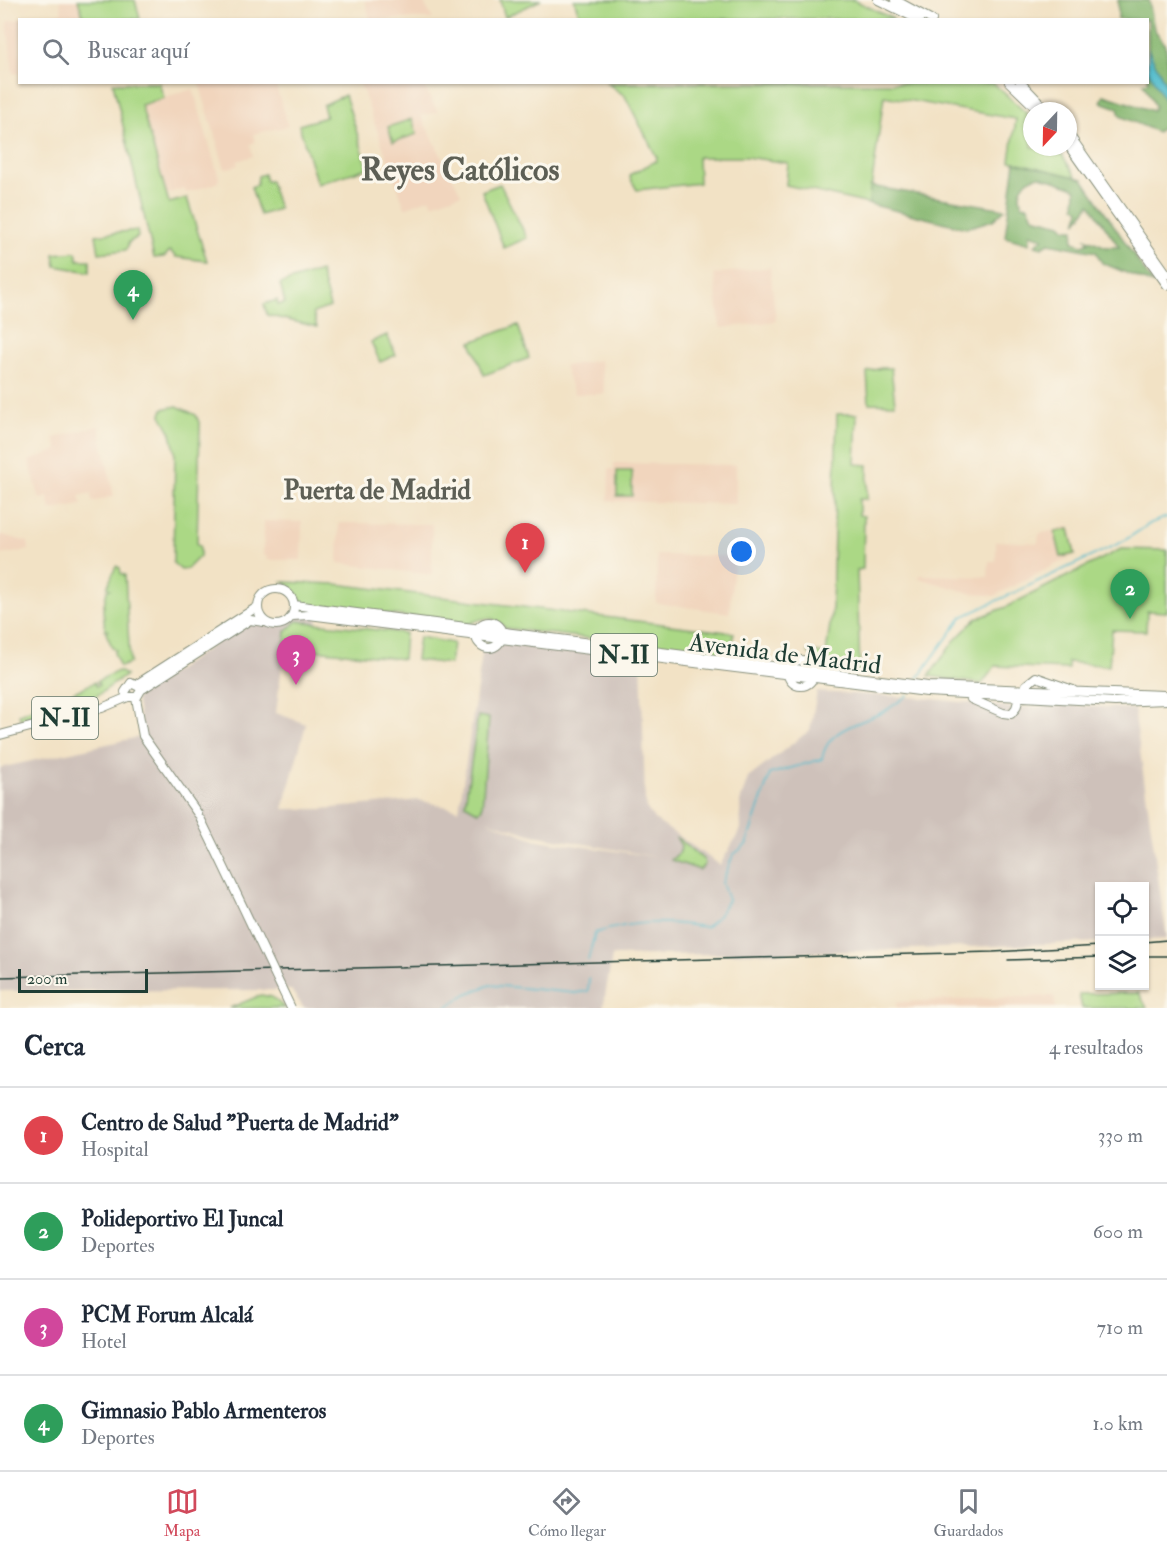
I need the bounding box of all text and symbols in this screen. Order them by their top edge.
search box [18,18,1149,84]
icon: search [39,35,72,68]
text: Buscar aquí [87,37,189,65]
north arrow [1023,102,1077,156]
district label: Reyes Católicos [361,150,559,190]
pin: 4 [114,270,152,320]
district label: Puerta de Madrid [283,474,472,507]
pin: 1 [506,524,544,573]
your location [727,537,756,566]
pin: 2 [1110,570,1150,619]
street label: Avenida de Madrid [686,626,883,682]
road number: N-II [591,634,657,676]
pin: 3 [276,636,316,685]
road number: N-II [32,697,98,739]
map controls [1095,882,1149,990]
button: locate [1095,882,1149,936]
button: layers [1095,936,1149,990]
scale bar [18,966,148,994]
text: 200 m [27,969,67,989]
text: Cerca [24,1031,85,1063]
text: 4 resultados [1049,1035,1143,1060]
text: Centro de Salud "Puerta de Madrid" [81,1109,399,1137]
text: 1 [40,1123,47,1148]
text: 330 m [1098,1123,1143,1148]
text: Hospital [81,1137,149,1162]
text: Polideportivo El Juncal [81,1205,283,1233]
text: 2 [38,1219,49,1244]
text: 600 m [1093,1219,1143,1244]
text: Deportes [81,1233,155,1258]
text: PCM Forum Alcalá [81,1301,253,1329]
text: 3 [40,1315,47,1340]
text: 710 m [1097,1315,1143,1340]
text: Hotel [81,1329,127,1354]
text: Gimnasio Pablo Armenteros [81,1397,326,1425]
text: 4 [38,1411,49,1436]
text: 1.0 km [1092,1411,1143,1436]
text: Deportes [81,1425,155,1450]
tab: Mapa [164,1485,200,1541]
tab: Cómo llegar [528,1485,606,1541]
tab: Guardados [934,1485,1003,1541]

